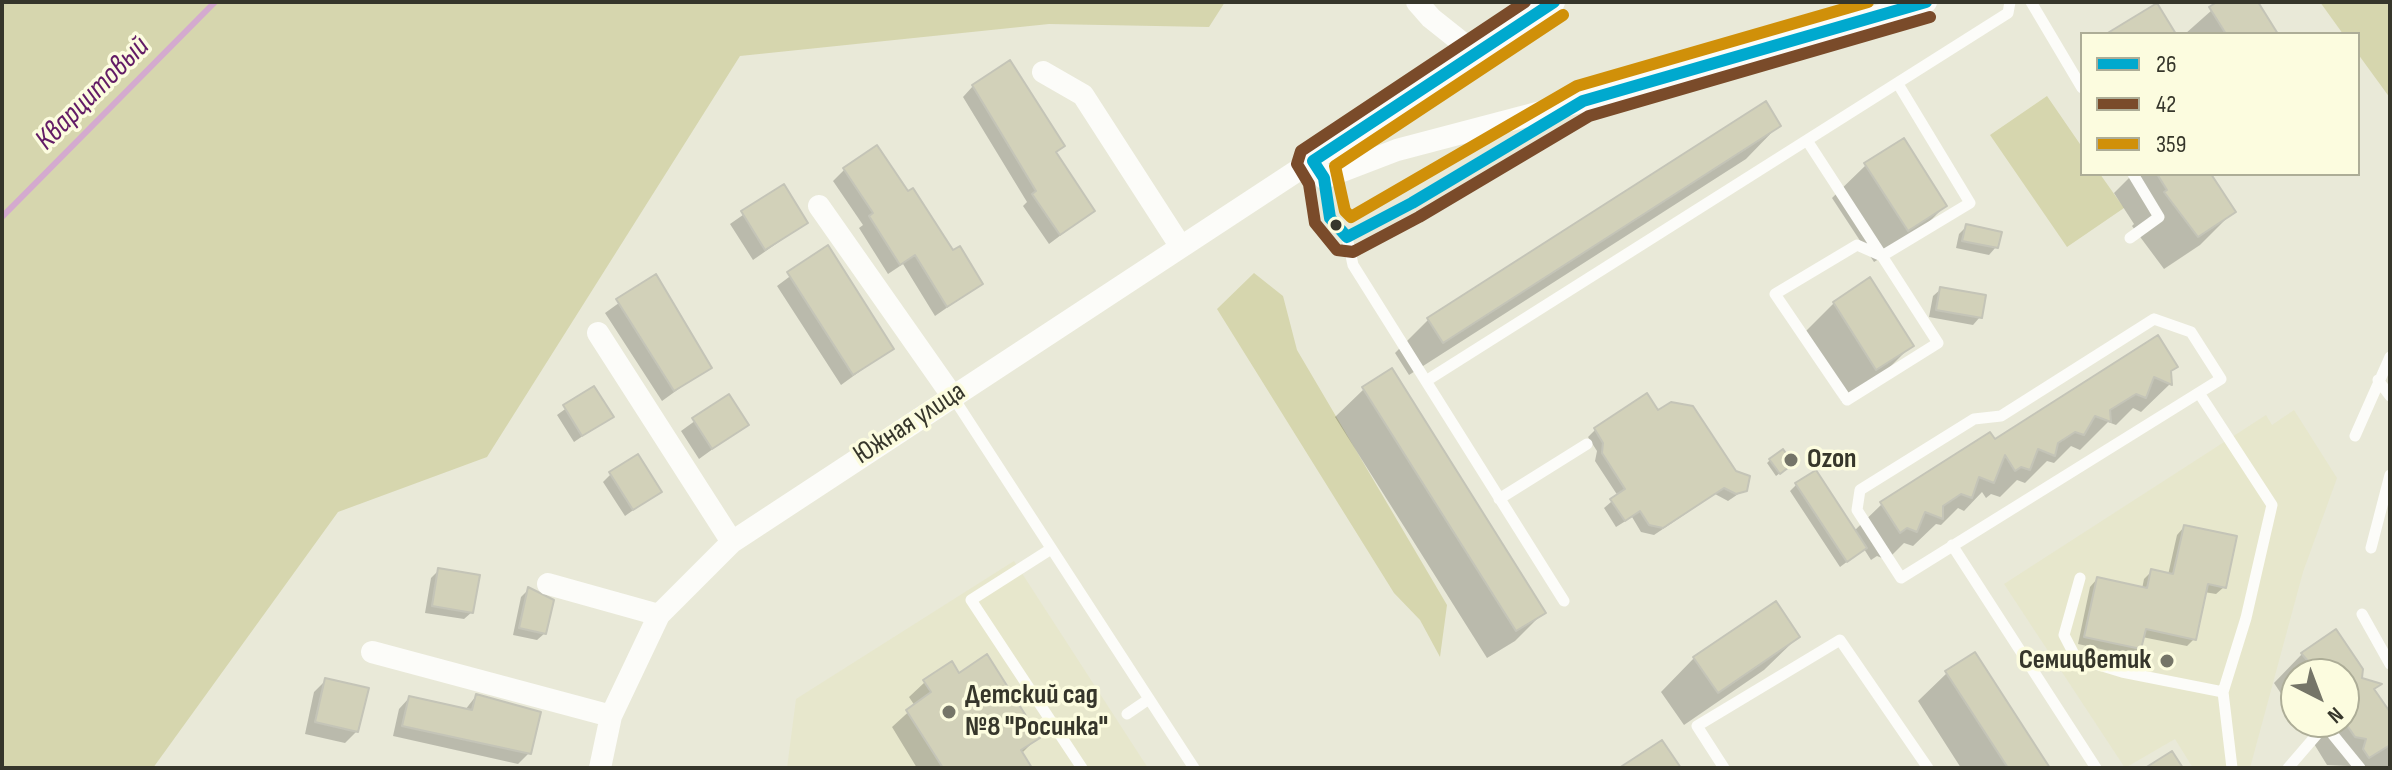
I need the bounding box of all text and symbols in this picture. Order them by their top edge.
water label: Кварцитовый [28,29,158,159]
legend [2080,32,2360,176]
text: 26 [2156,50,2176,79]
text: 42 [2156,90,2176,119]
text: 359 [2156,130,2186,159]
unlabelled marker [1328,217,1344,233]
street label: Южная улица [848,376,972,472]
place label: Ozon [1807,443,1857,477]
marker: Ozon [1782,451,1800,469]
place label: Семицветик [2019,644,2151,678]
marker: Семицветик [2158,652,2176,670]
north arrow [2280,658,2360,738]
place label: Детский сад №8 "Росинка" [965,679,1108,745]
text: N [2322,701,2348,729]
marker: Детский сад №8 "Росинка" [940,703,958,721]

